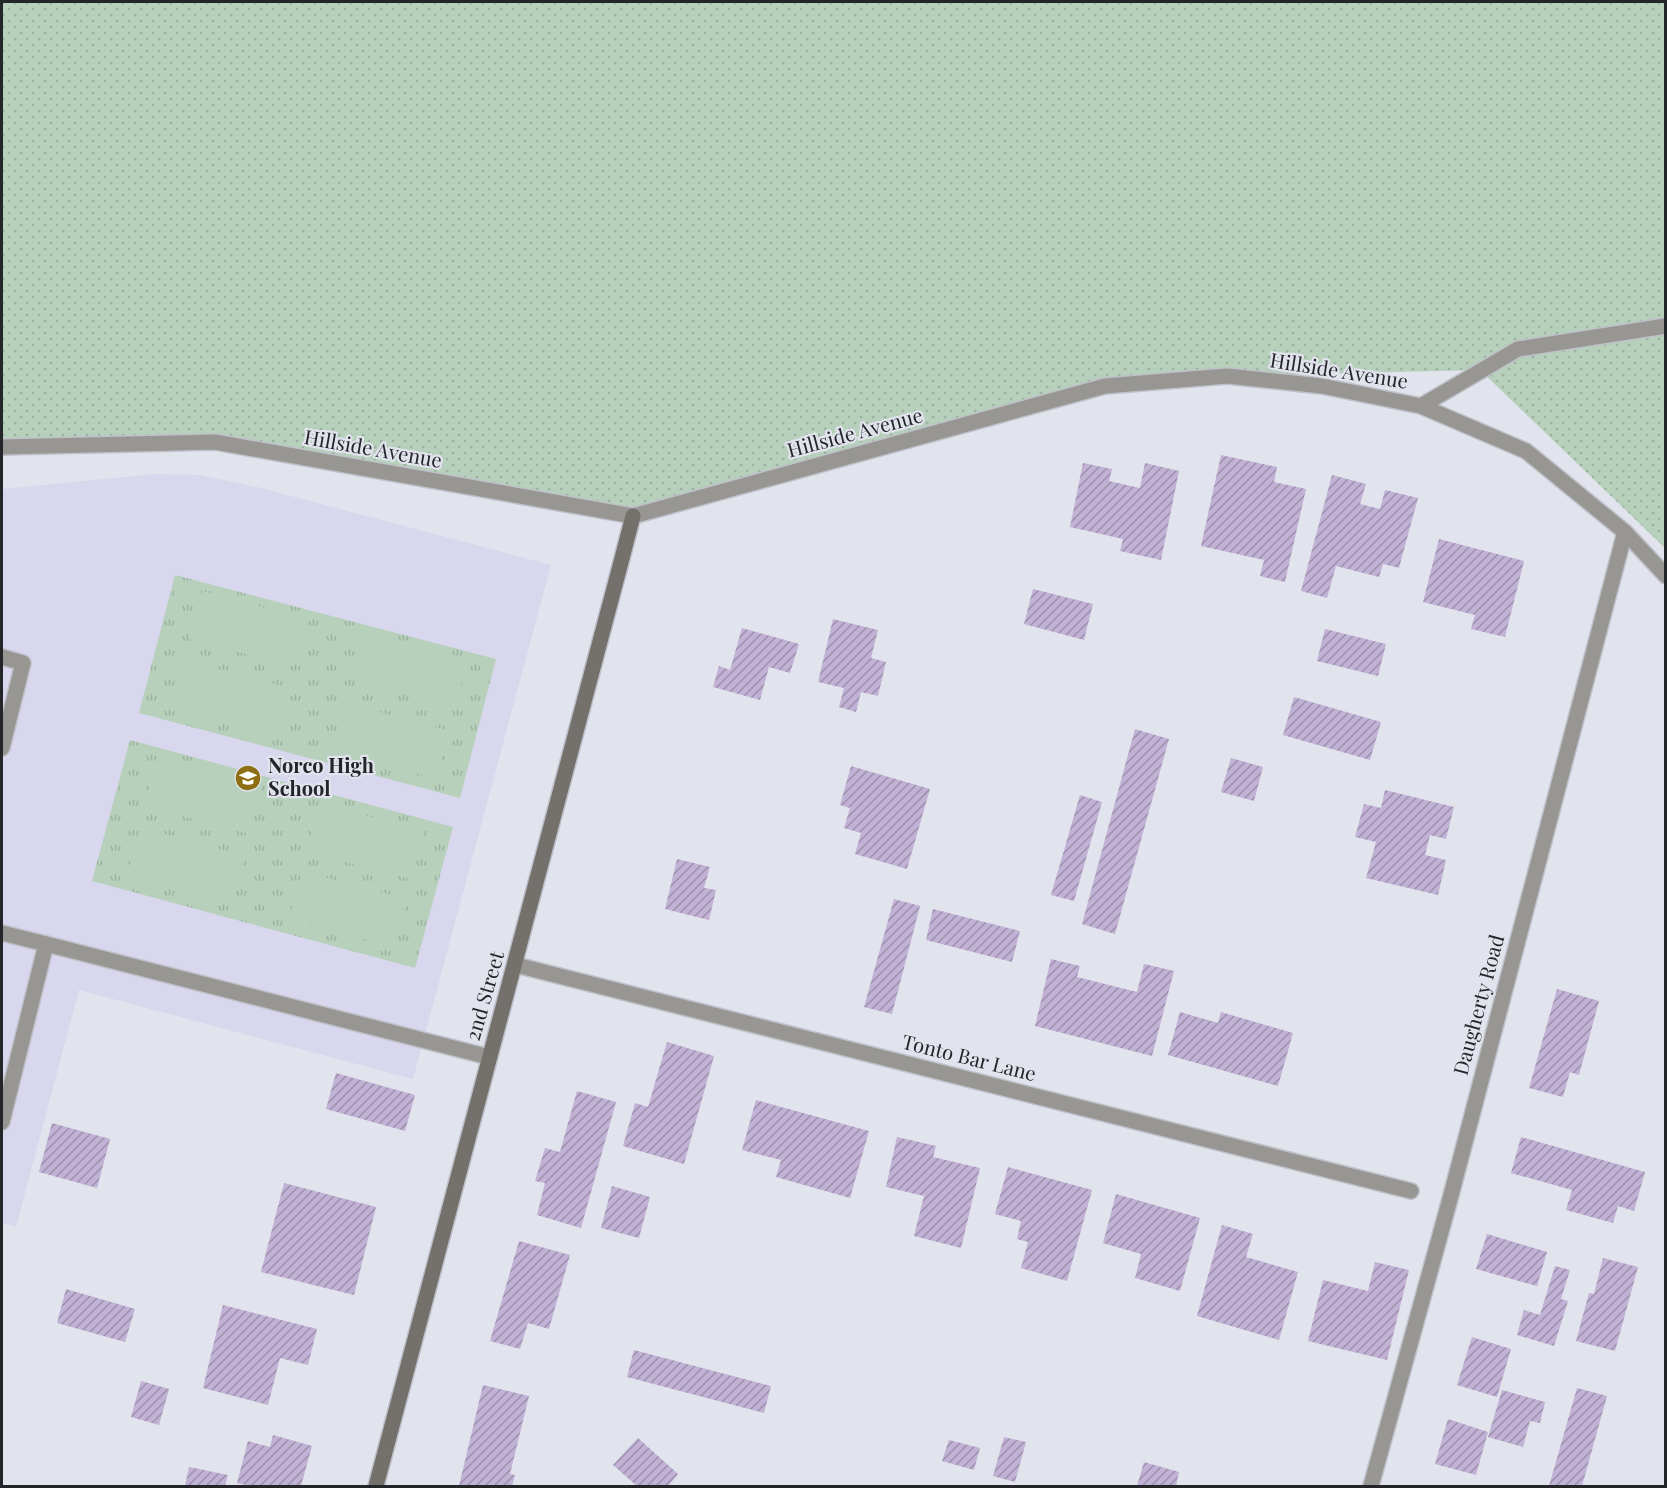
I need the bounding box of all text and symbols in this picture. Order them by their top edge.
street label: Hillside Avenue [1268,345,1410,394]
street label: Hillside Avenue [784,400,925,463]
street label: Hillside Avenue [302,422,444,473]
place label: Norco High School [268,751,374,801]
school or university icon: Norco High School [233,763,263,793]
street label: Daugherty Road [1446,931,1509,1078]
street label: 2nd Street [458,947,509,1043]
street label: Tonto Bar Lane [900,1027,1039,1086]

